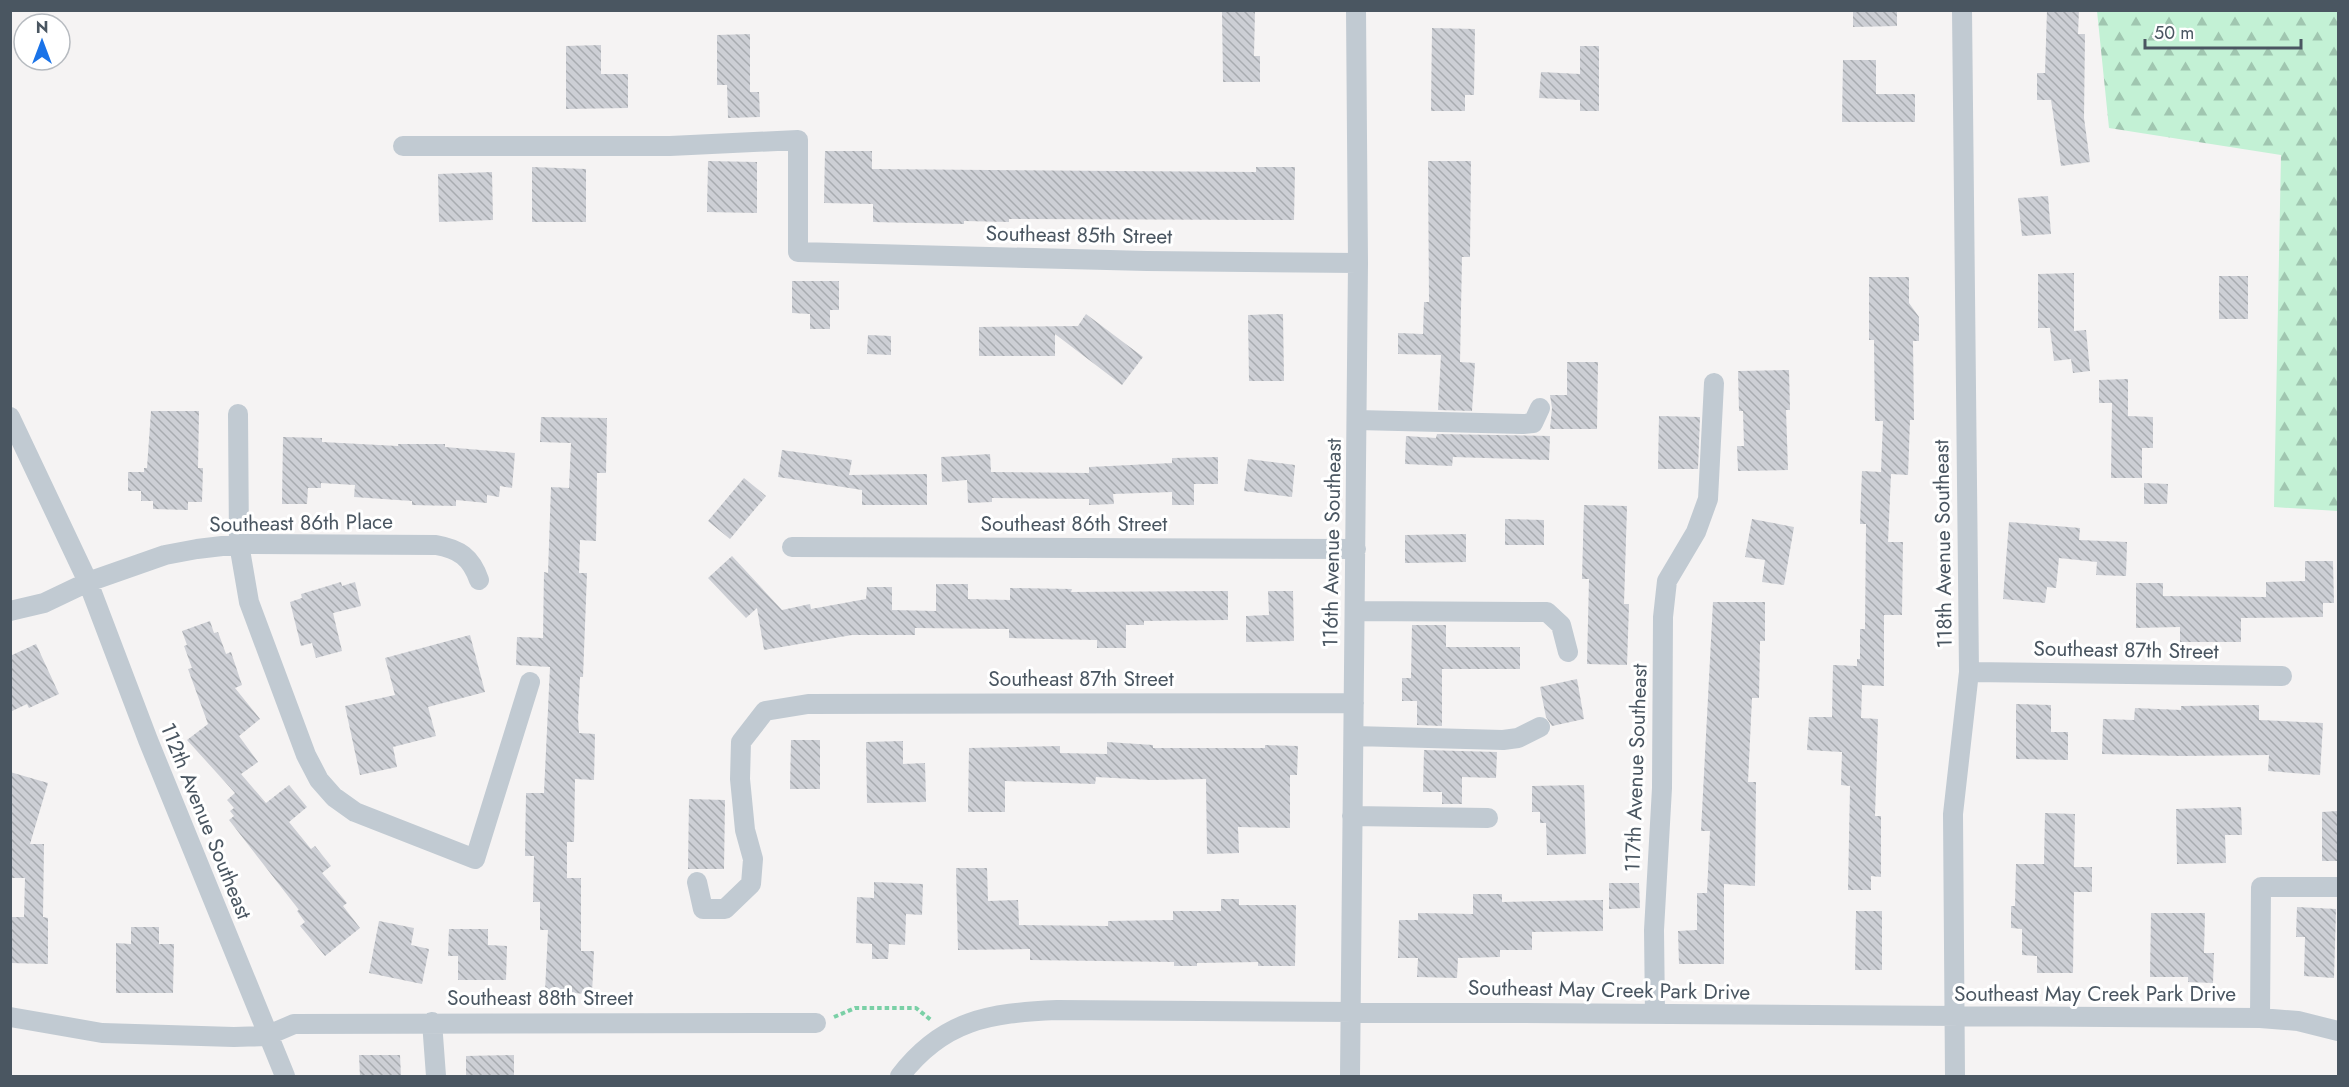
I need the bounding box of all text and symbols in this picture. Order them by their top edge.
north arrow [12,12,72,72]
scale bar [2145,12,2301,50]
text: N [36,16,48,39]
text: 50 m [2154,20,2194,46]
street label: Southeast 85th Street [985,218,1173,252]
street label: 116th Avenue Southeast [1315,438,1349,648]
street label: 118th Avenue Southeast [1926,439,1960,649]
street label: Southeast 86th Place [209,506,393,540]
street label: Southeast 86th Street [981,509,1167,539]
street label: Southeast 87th Street [2033,633,2219,667]
street label: 117th Avenue Southeast [1617,663,1655,873]
street label: Southeast 87th Street [988,664,1174,694]
street label: 112th Avenue Southeast [153,718,259,924]
street label: Southeast May Creek Park Drive [1468,973,1751,1007]
street label: Southeast May Creek Park Drive [1954,979,2236,1009]
street label: Southeast 88th Street [447,983,633,1013]

